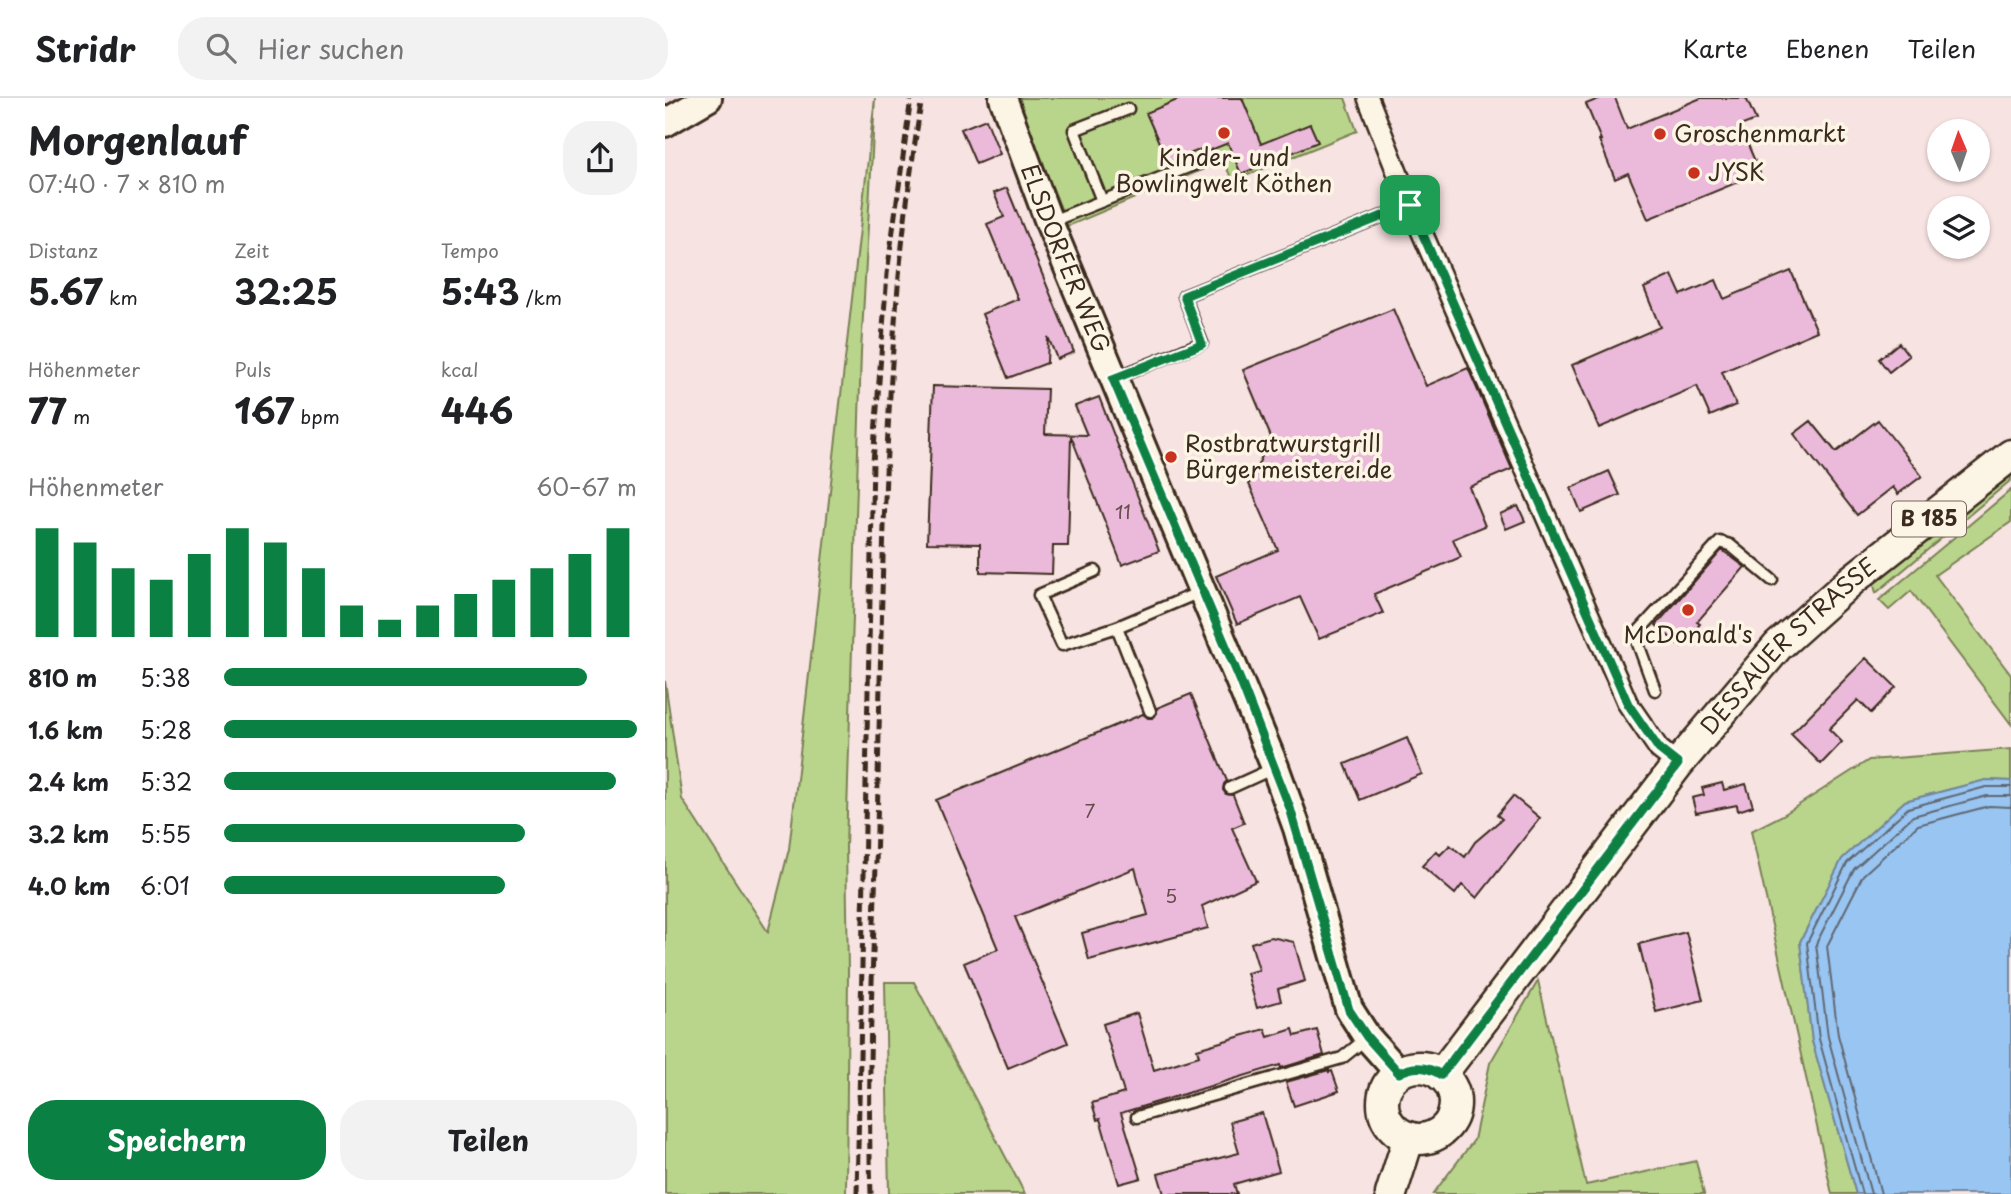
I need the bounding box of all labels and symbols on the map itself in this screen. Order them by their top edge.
place label: Groschenmarkt [1674,115,1846,150]
north arrow [1927,119,1990,182]
marker: Kinder- und Bowlingwelt Köthen [1216,125,1232,141]
marker: Groschenmarkt [1652,126,1668,142]
place label: Kinder- und Bowlingwelt Köthen [1116,139,1332,200]
place label: JYSK [1708,154,1765,189]
street label: ELSDORFER WEG [1013,159,1120,358]
marker: JYSK [1686,165,1702,181]
pin [1380,175,1440,235]
place label: Rostbratwurstgrill Bürgermeisterei.de [1185,425,1392,486]
marker: Rostbratwurstgrill Bürgermeisterei.de [1163,449,1179,465]
house number: 11 [1115,497,1131,525]
road number: B 185 [1892,502,1966,536]
street label: DESSAUER STRASSE [1691,548,1883,742]
marker: McDonald's [1680,602,1696,618]
place label: McDonald's [1623,616,1753,651]
house number: 7 [1085,796,1096,824]
house number: 5 [1165,881,1177,909]

